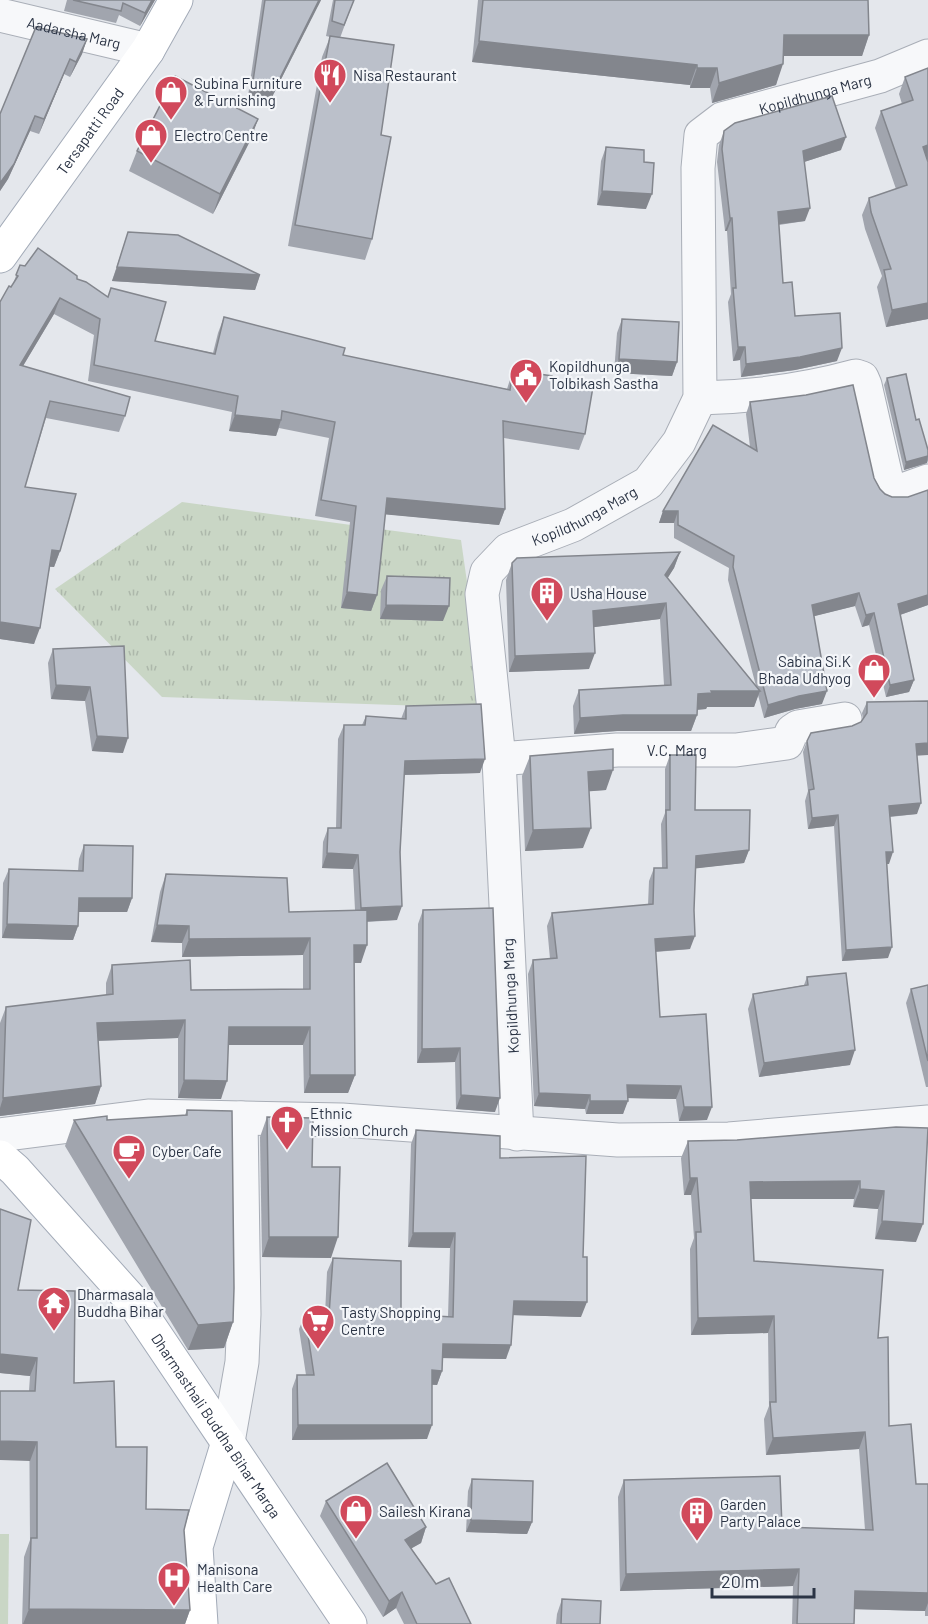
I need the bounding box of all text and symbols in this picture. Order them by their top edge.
street label: Aadarsha Marg [25,13,123,52]
restaurant icon: Nisa Restaurant [312,57,348,104]
place label: Nisa Restaurant [353,66,457,84]
street label: Kopildhunga Marg [757,70,873,118]
shop icon: Subina Furniture & Furnishing [153,74,189,121]
place label: Subina Furniture & Furnishing [194,74,302,109]
street label: Tersapatti Road [53,84,127,178]
shop icon: Electro Centre [133,117,169,164]
place label: Electro Centre [174,126,268,144]
public building icon: Kopildhunga Tolbikash Sastha [508,357,544,404]
place label: Kopildhunga Tolbikash Sastha [549,357,658,392]
street label: Kopildhunga Marg [529,482,640,549]
building icon: Usha House [529,575,565,622]
place label: Usha House [570,584,647,602]
place label: Sabina Si.K Bhada Udhyog [758,652,851,687]
shop icon: Sabina Si.K Bhada Udhyog [856,652,892,699]
street label: V.C. Marg [647,741,707,759]
street label: Kopildhunga Marg [498,938,522,1054]
church icon: Ethnic Mission Church [269,1104,305,1151]
place label: Ethnic Mission Church [310,1104,408,1139]
cafe icon: Cyber Cafe [111,1133,147,1180]
place label: Cyber Cafe [152,1142,222,1160]
temple icon: Dharmasala Buddha Bihar [36,1285,72,1332]
place label: Dharmasala Buddha Bihar [77,1285,164,1320]
supermarket icon: Tasty Shopping Centre [300,1303,336,1350]
place label: Tasty Shopping Centre [341,1303,441,1338]
street label: Dharmasthali Buddha Bihar Marga [148,1330,285,1521]
shop icon: Sailesh Kirana [338,1493,374,1540]
building icon: Garden Party Palace [679,1495,715,1542]
place label: Garden Party Palace [720,1495,801,1530]
place label: Sailesh Kirana [379,1502,471,1520]
hospital icon: Manisona Health Care [156,1560,192,1607]
place label: Manisona Health Care [197,1560,272,1595]
scale bar [712,1561,814,1599]
text: 20 m [721,1570,759,1592]

